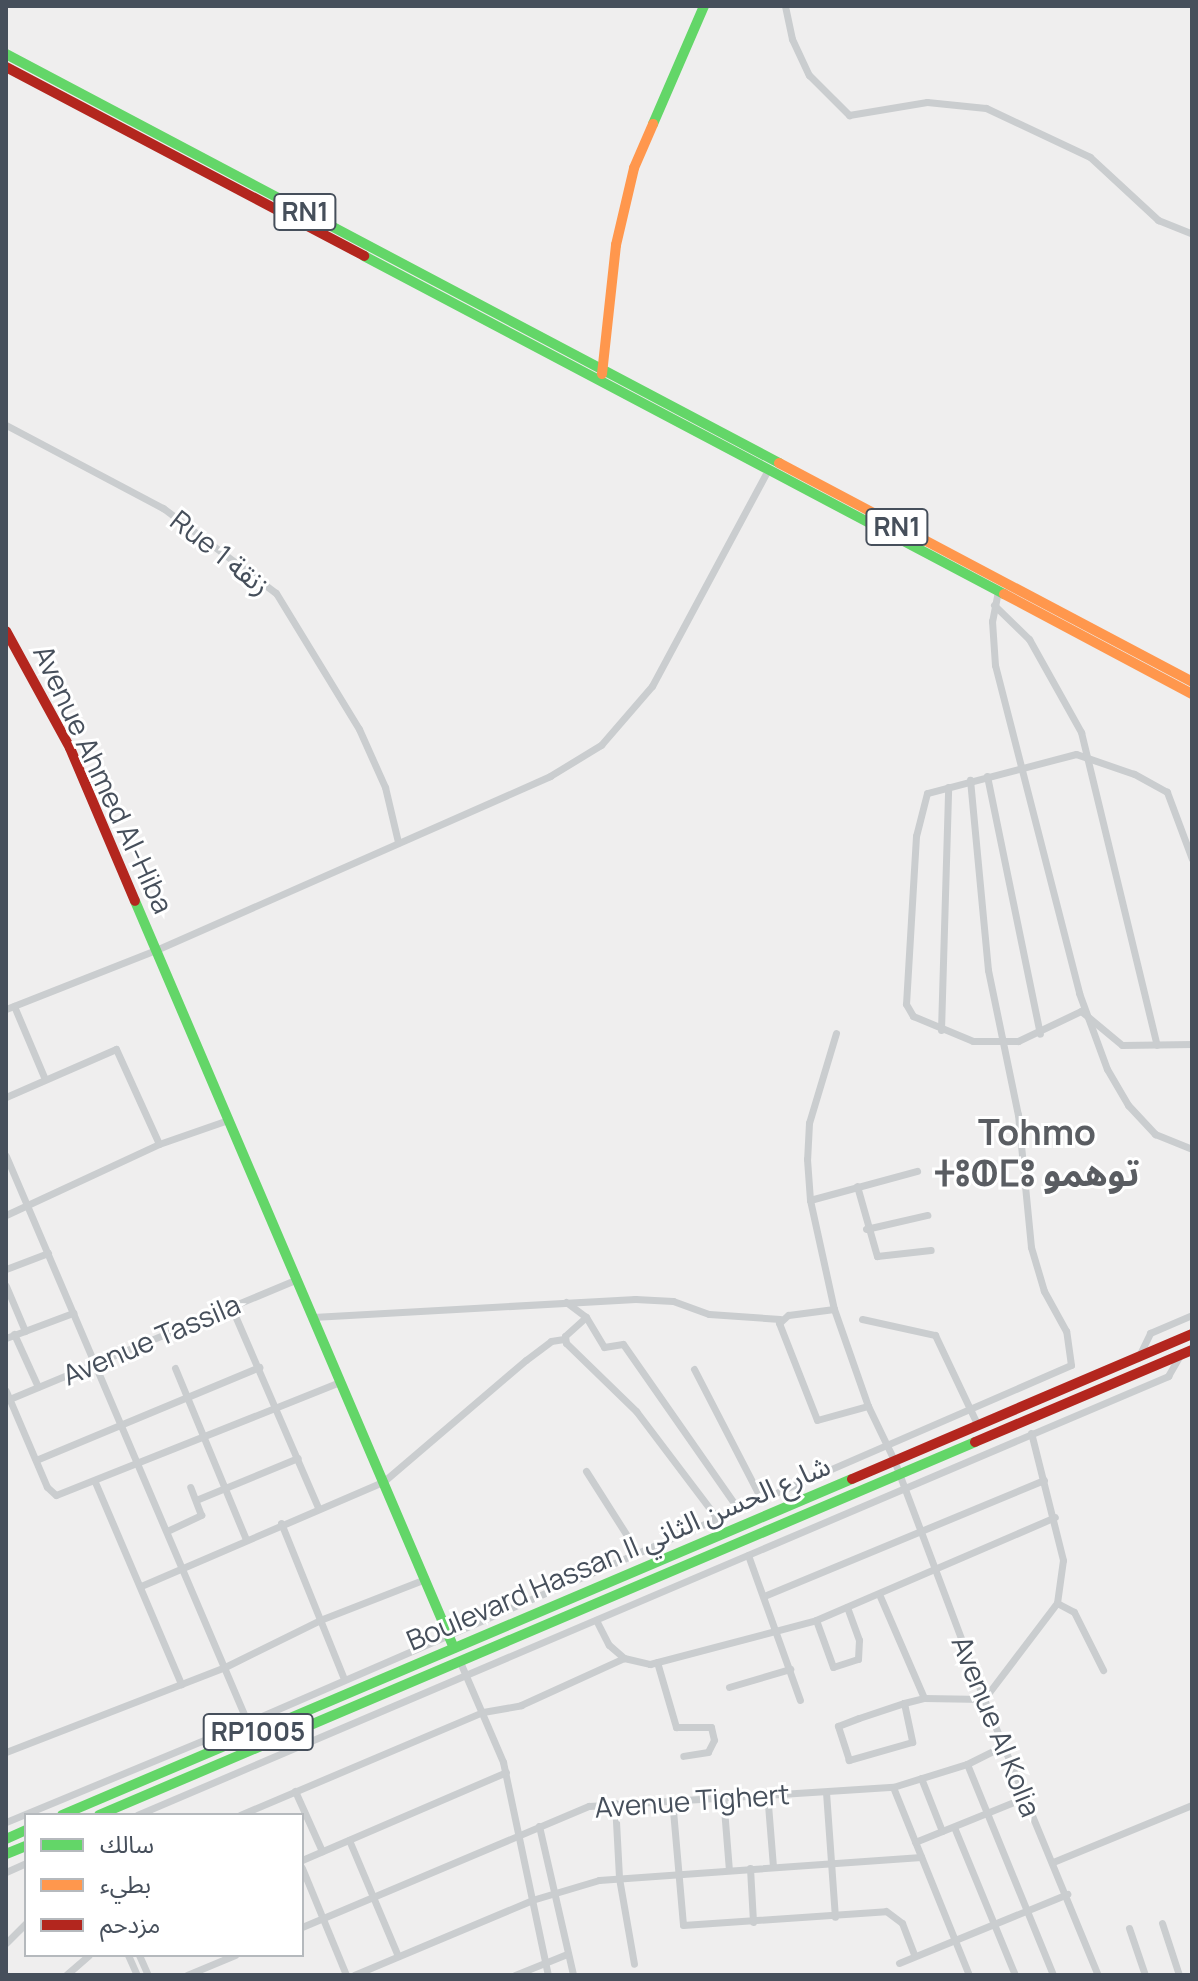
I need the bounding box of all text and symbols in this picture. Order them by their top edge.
road number: RN1 [273,190,337,234]
street label: Rue 1 زنقة [164,503,278,601]
road number: RN1 [865,505,929,549]
street label: Avenue Ahmed Al-Hiba [27,640,181,918]
district label: Tohmo ⵜⵓⵀⵎⵓ توهمو [935,1109,1139,1194]
street label: Avenue Tassila [57,1286,245,1392]
street label: Boulevard Hassan II شارع الحسن الثاني [401,1447,835,1657]
street label: Avenue Al Kolia [945,1631,1049,1821]
road number: RP1005 [202,1710,314,1754]
street label: Avenue Tighert [593,1776,791,1824]
legend [24,1813,304,1957]
text: سالك [100,1827,154,1860]
text: بطيء [100,1867,151,1900]
text: مزدحم [100,1907,160,1940]

